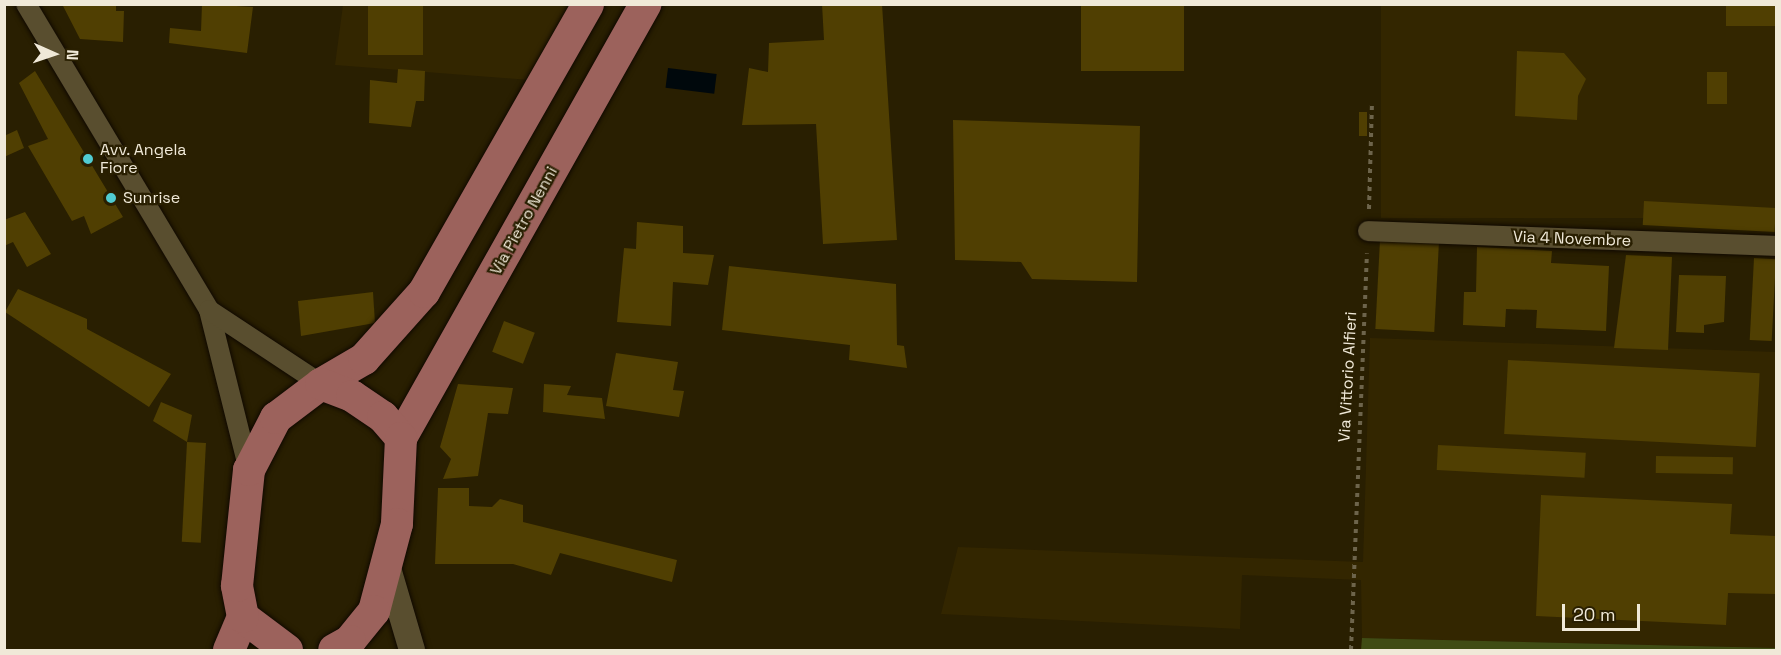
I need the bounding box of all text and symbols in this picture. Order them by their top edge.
north arrow [24,24,84,84]
text: N [62,49,83,61]
place label: Avv. Angela Fiore [100,140,187,178]
marker: Avv. Angela Fiore [81,152,95,166]
street label: Via Pietro Nenni [486,164,562,278]
place label: Sunrise [123,188,180,208]
marker: Sunrise [104,191,118,205]
street label: Via 4 Novembre [1512,227,1632,251]
street label: Via Vittorio Alfieri [1335,311,1361,443]
scale bar [1565,592,1643,630]
text: 20 m [1573,603,1616,626]

